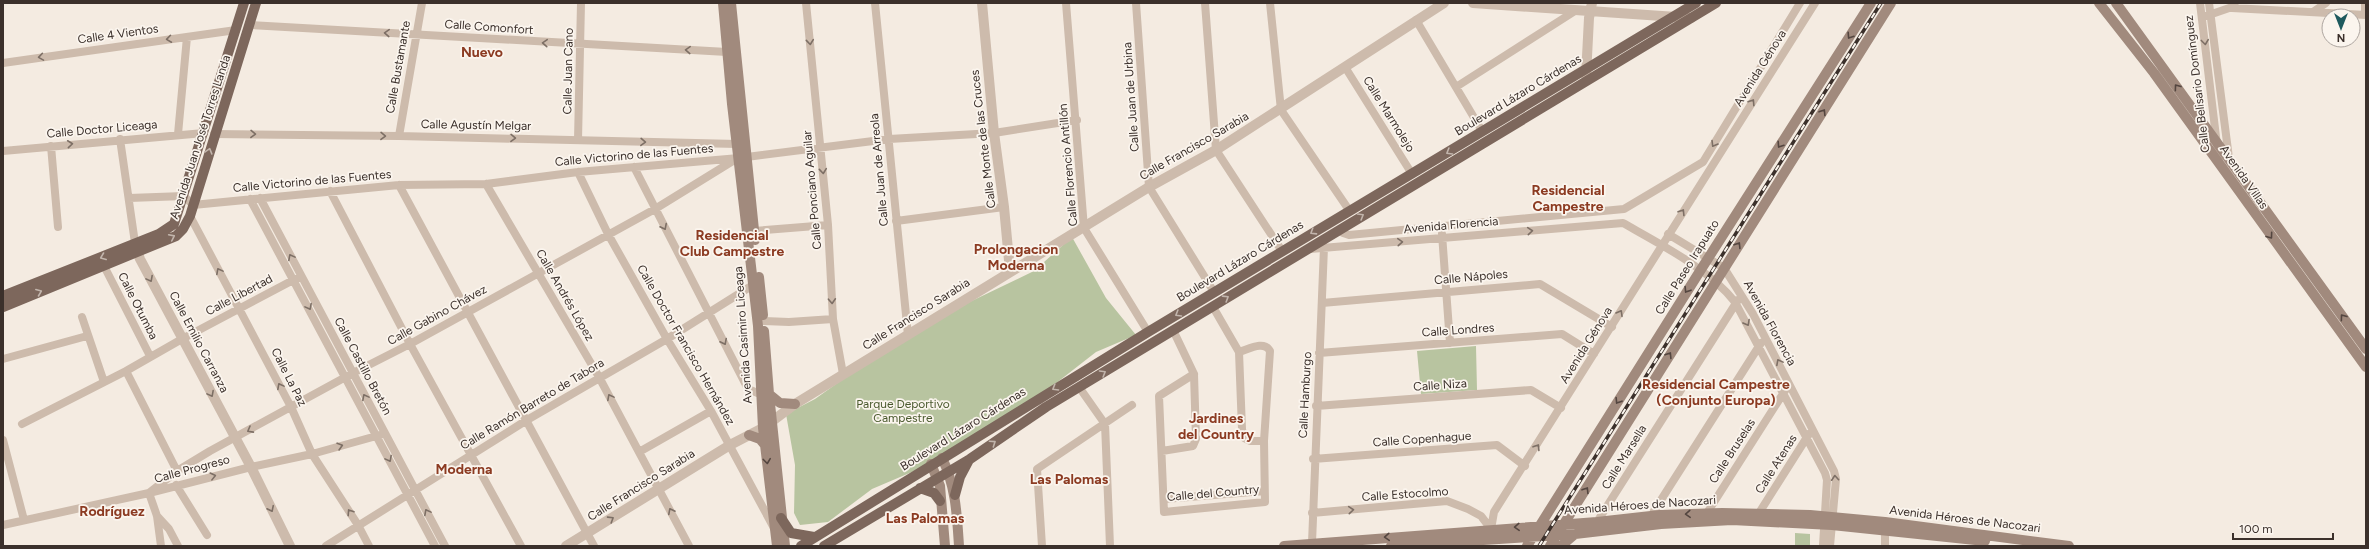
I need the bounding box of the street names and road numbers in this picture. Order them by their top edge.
street label: Calle Belisario Domínguez [2182,14,2212,154]
street label: Calle Comonfort [444,17,534,37]
street label: Calle Bustamante [383,19,413,114]
street label: Calle 4 Vientos [77,21,160,47]
street label: Avenida Génova [1731,27,1789,109]
street label: Calle Juan Cano [560,28,576,114]
street label: Calle Juan de Urbina [1120,42,1142,152]
street label: Boulevard Lázaro Cárdenas [1452,51,1584,138]
street label: Avenida Juan José Torres Landa [167,53,233,221]
street label: Calle Monte de las Cruces [968,69,998,209]
street label: Calle Marmolejo [1360,74,1418,154]
street label: Calle Florencio Antillón [1056,103,1080,227]
street label: Calle Francisco Sarabia [1137,109,1251,183]
street label: Calle Juan de Arreola [867,113,891,227]
street label: Calle Doctor Liceaga [46,117,158,141]
street label: Calle Agustín Melgar [421,117,531,133]
street label: Calle Ponciano Aguilar [800,130,824,250]
street label: Calle Victorino de las Fuentes [554,141,714,169]
street label: Avenida Villas [2217,143,2271,212]
street label: Calle Victorino de las Fuentes [232,167,392,195]
street label: Avenida Florencia [1403,214,1499,236]
street label: Boulevard Lázaro Cárdenas [1174,217,1306,304]
street label: Calle Paseo Irapuato [1652,217,1722,317]
street label: Calle Andrés López [533,247,597,343]
street label: Calle Doctor Francisco Hernández [634,262,738,428]
street label: Avenida Casimiro Liceaga [731,266,755,404]
street label: Calle Nápoles [1434,267,1509,287]
street label: Calle Otumba [115,270,161,342]
street label: Calle Libertad [203,271,275,319]
street label: Calle Francisco Sarabia [860,275,972,353]
street label: Avenida Florencia [1741,278,1799,368]
street label: Calle Gabino Chávez [385,282,489,348]
street label: Calle Emilio Carranza [166,289,232,395]
street label: Avenida Génova [1557,304,1615,386]
street label: Calle Castillo Bretón [331,315,395,417]
street label: Calle Londres [1421,320,1495,340]
street label: Calle La Paz [268,345,310,409]
street label: Calle Hamburgo [1296,351,1314,439]
street label: Calle Ramón Barreto de Tabora [458,355,606,453]
street label: Calle Niza [1413,376,1467,394]
street label: Boulevard Lázaro Cárdenas [898,384,1029,473]
street label: Calle Bruselas [1706,416,1758,486]
street label: Calle Marsella [1599,422,1649,492]
street label: Calle Copenhague [1372,429,1472,449]
street label: Calle Atenas [1752,431,1800,496]
street label: Calle Francisco Sarabia [585,446,697,524]
street label: Calle Progreso [153,452,231,486]
street label: Calle del Country [1166,482,1260,504]
street label: Calle Estocolmo [1361,484,1449,504]
street label: Avenida Héroes de Nacozari [1564,493,1716,517]
street label: Avenida Héroes de Nacozari [1889,503,2041,535]

